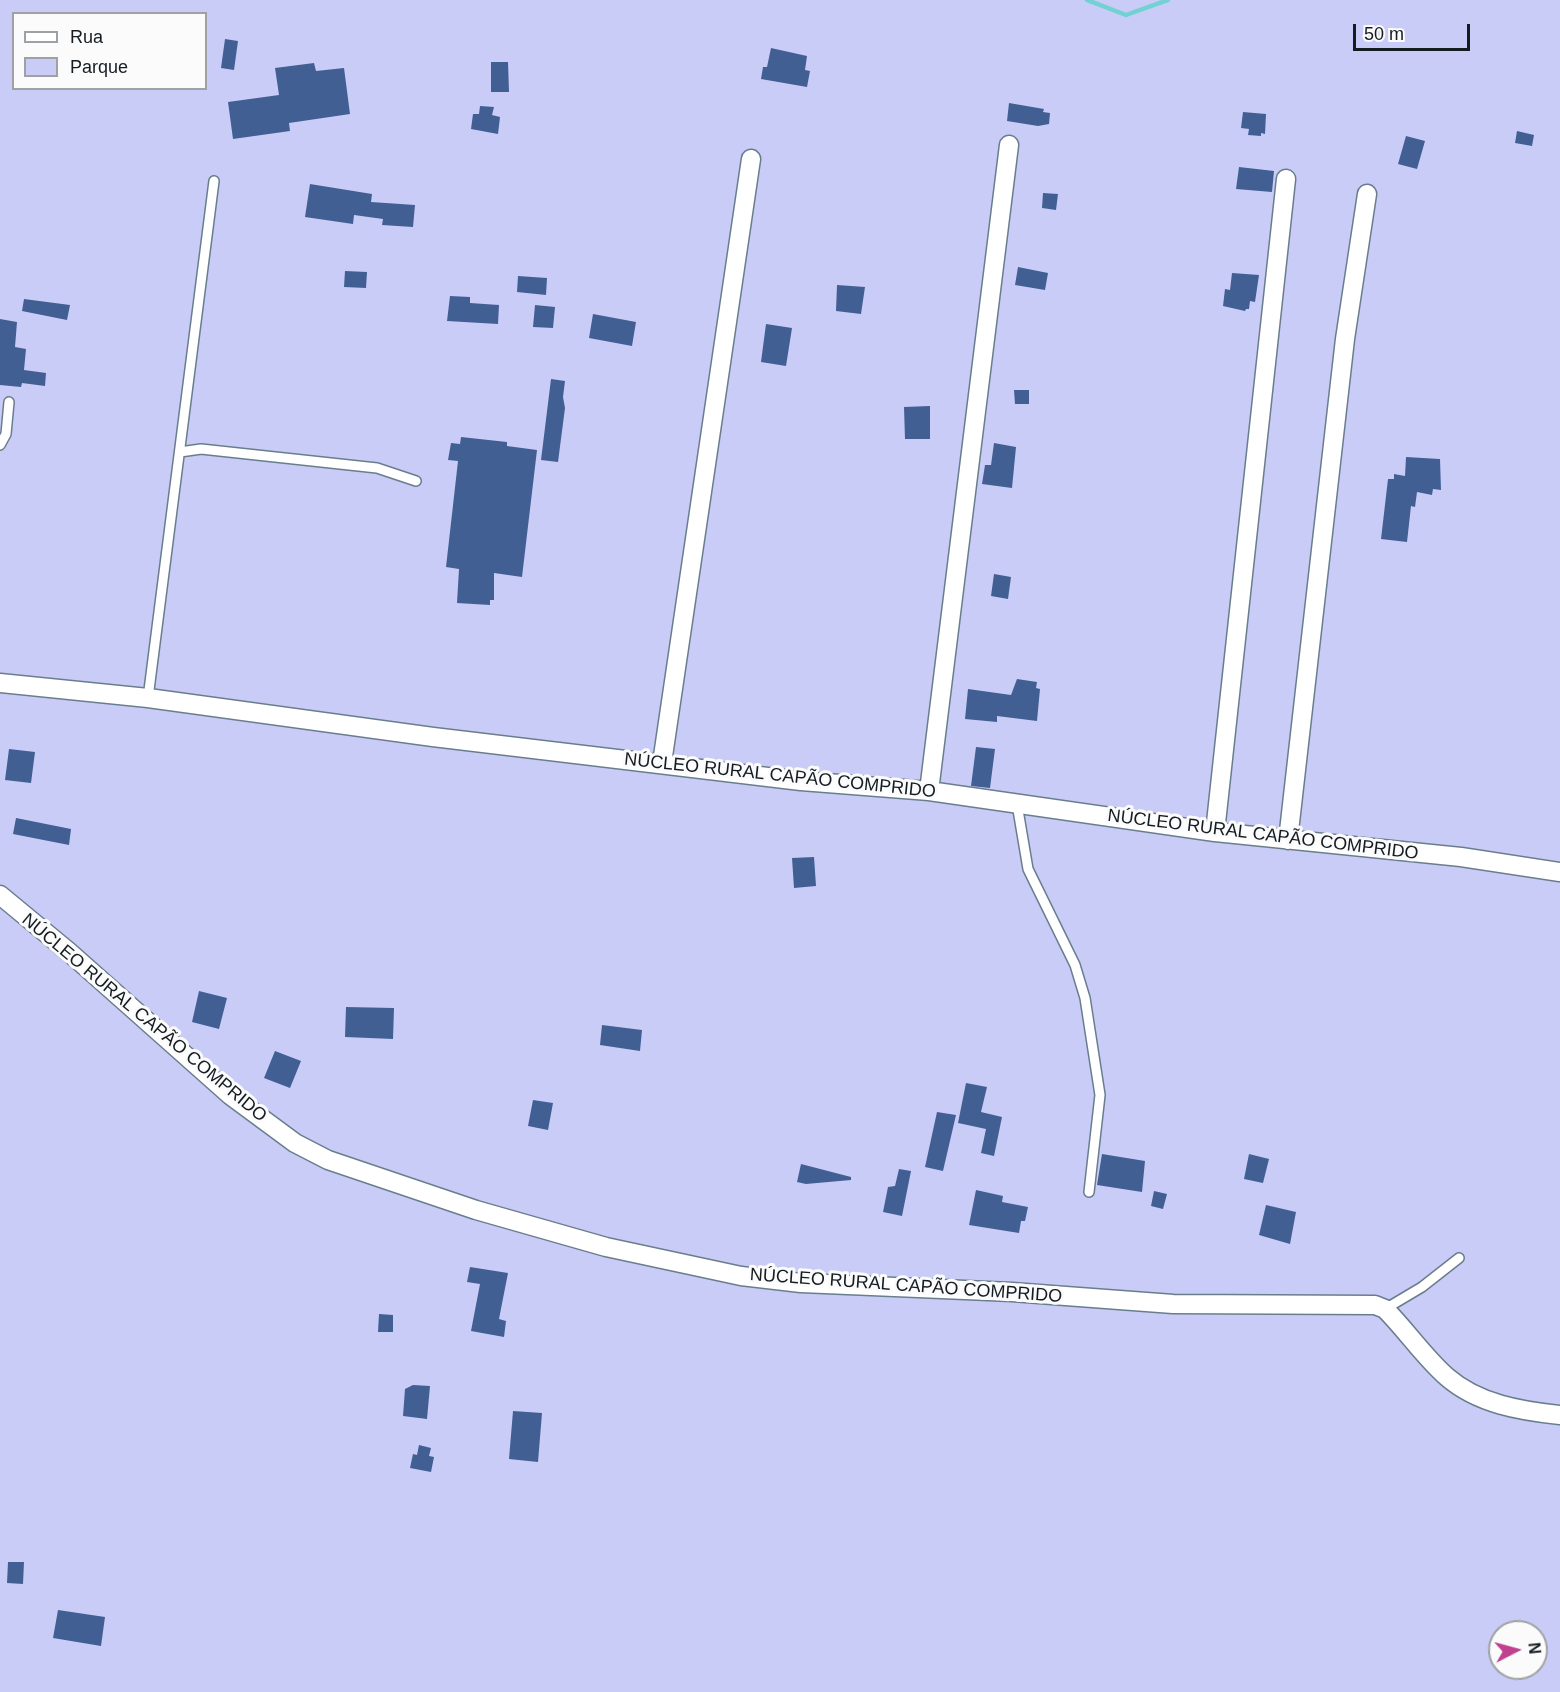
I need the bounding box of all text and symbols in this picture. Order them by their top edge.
legend [12,12,207,90]
scale bar [1356,12,1473,50]
text: 50 m [1364,24,1404,44]
text: Rua [70,27,103,47]
text: Parque [70,57,128,77]
street label: NÚCLEO RURAL CAPÃO COMPRIDO [623,749,937,803]
street label: NÚCLEO RURAL CAPÃO COMPRIDO [1106,805,1420,865]
street label: NÚCLEO RURAL CAPÃO COMPRIDO [17,909,271,1127]
street label: NÚCLEO RURAL CAPÃO COMPRIDO [749,1264,1063,1308]
north arrow [1488,1620,1548,1680]
text: N [1525,1642,1543,1655]

